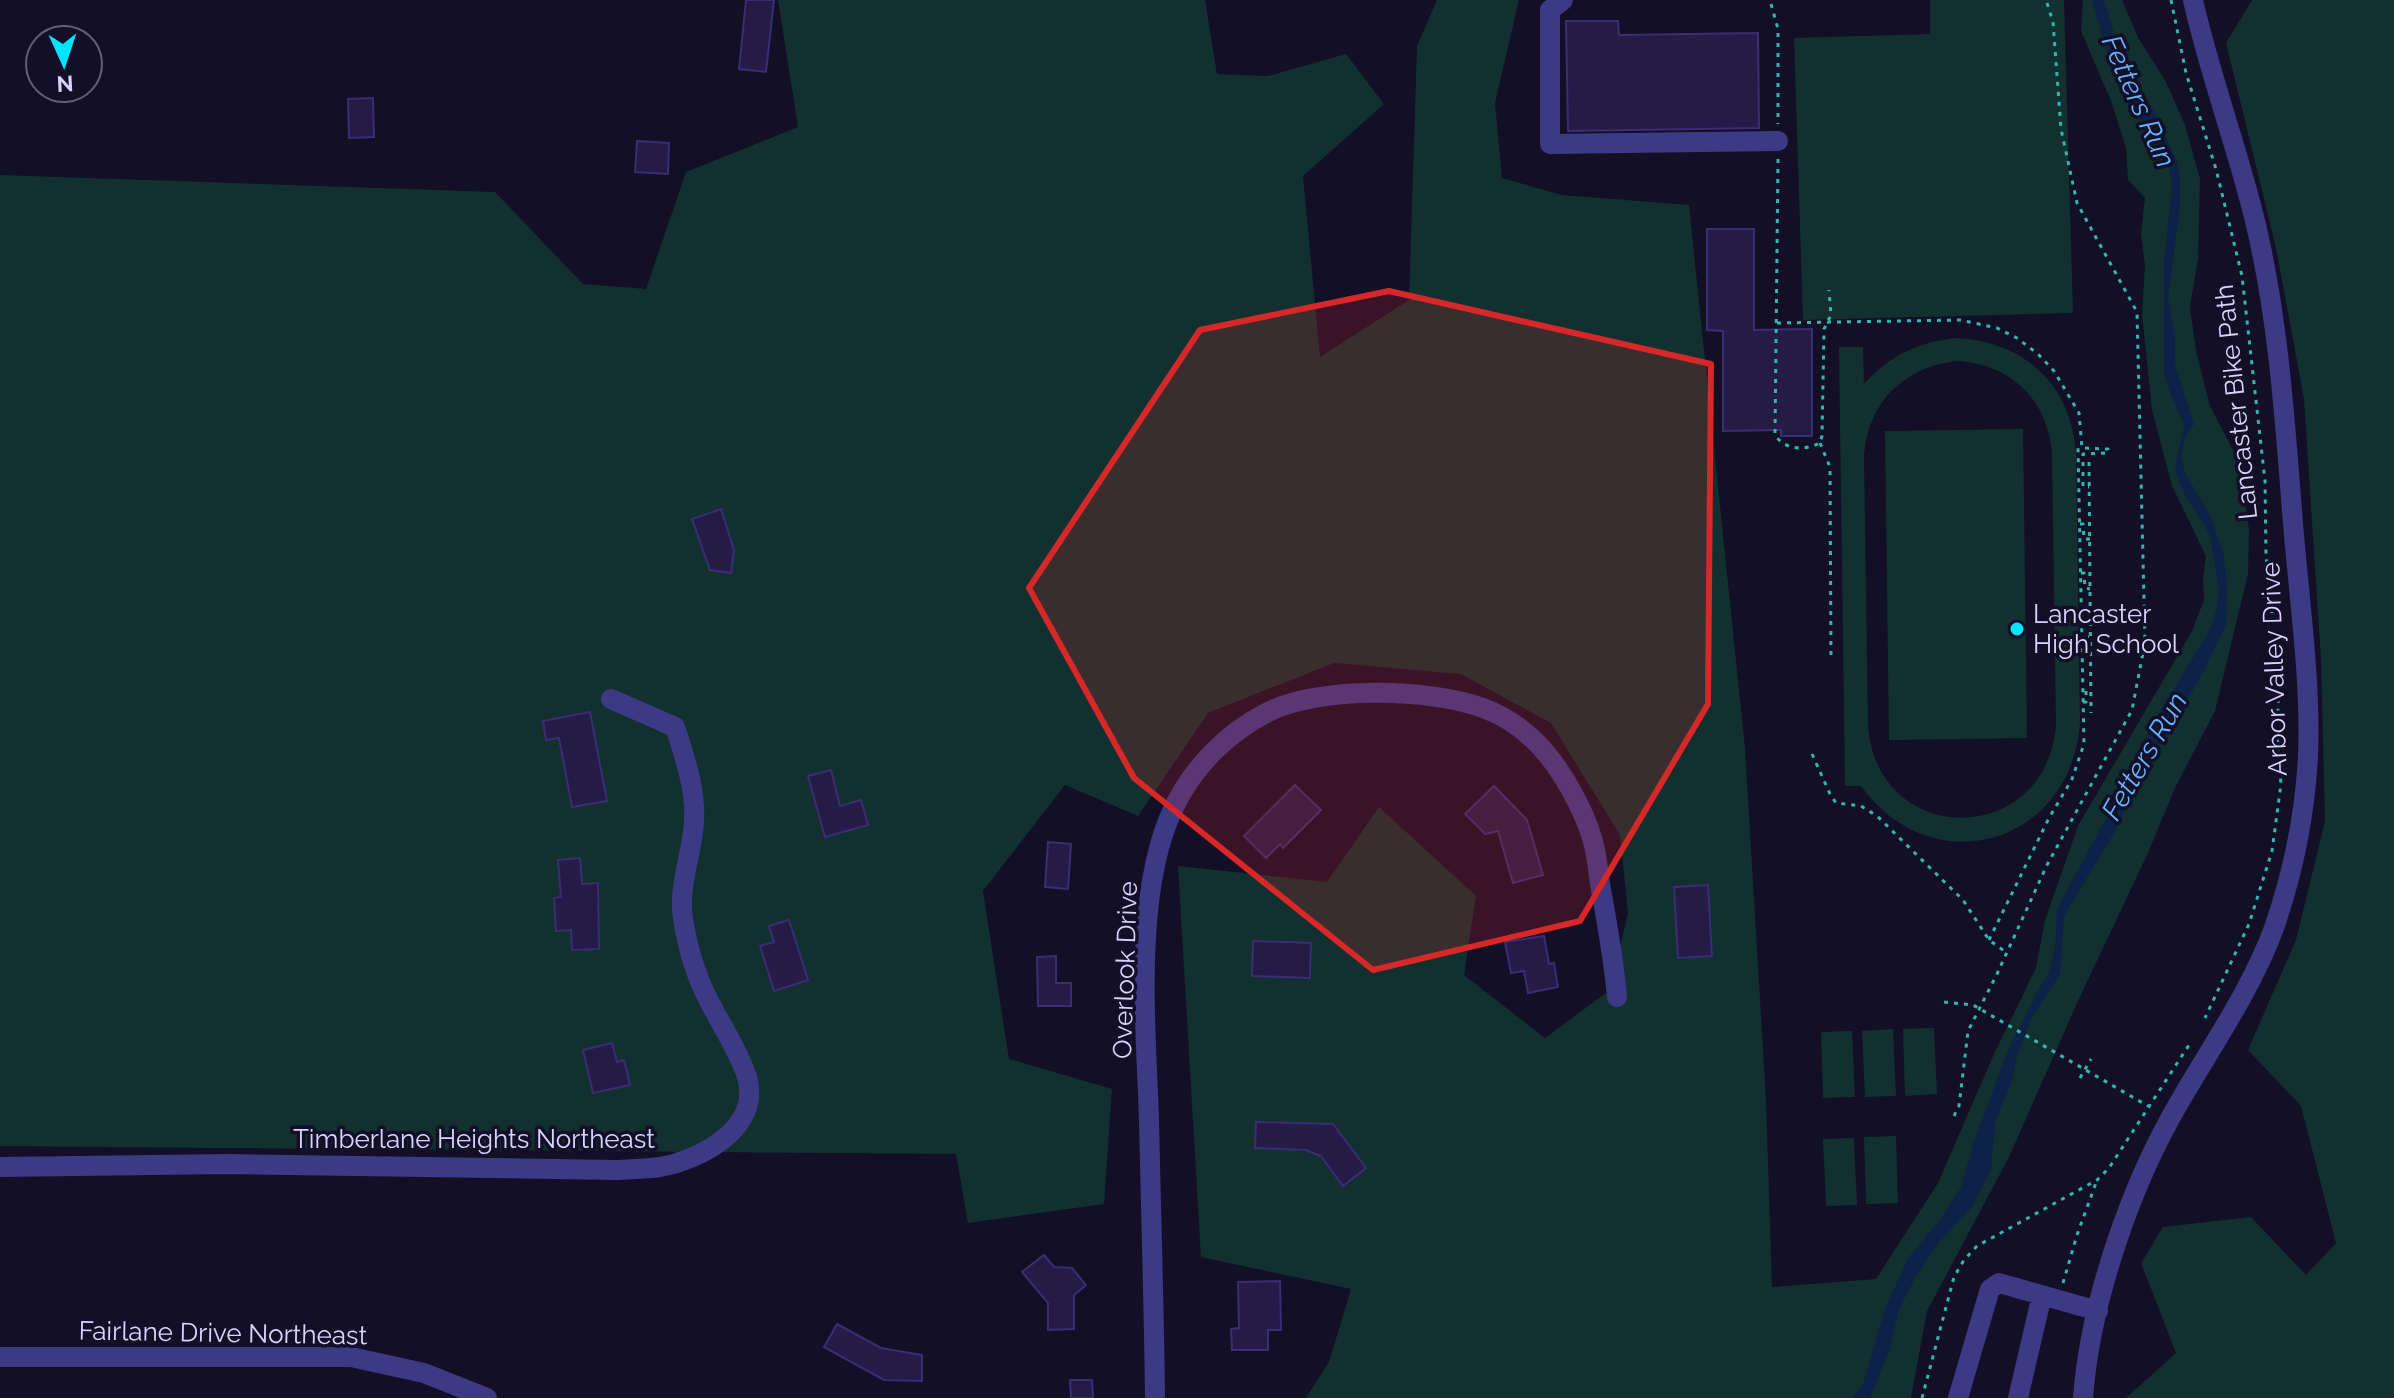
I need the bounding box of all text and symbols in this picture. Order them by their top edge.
north arrow [24,24,104,104]
water label: Fetters Run [2095,30,2182,172]
text: N [56,71,74,97]
street label: Lancaster Bike Path [2209,283,2263,521]
street label: Arbor Valley Drive [2255,562,2293,776]
place label: Lancaster High School [2033,599,2180,659]
marker: Lancaster High School [2008,620,2026,638]
water label: Fetters Run [2095,687,2194,826]
street label: Overlook Drive [1107,881,1143,1059]
street label: Timberlane Heights Northeast [293,1124,655,1154]
street label: Fairlane Drive Northeast [78,1315,368,1351]

